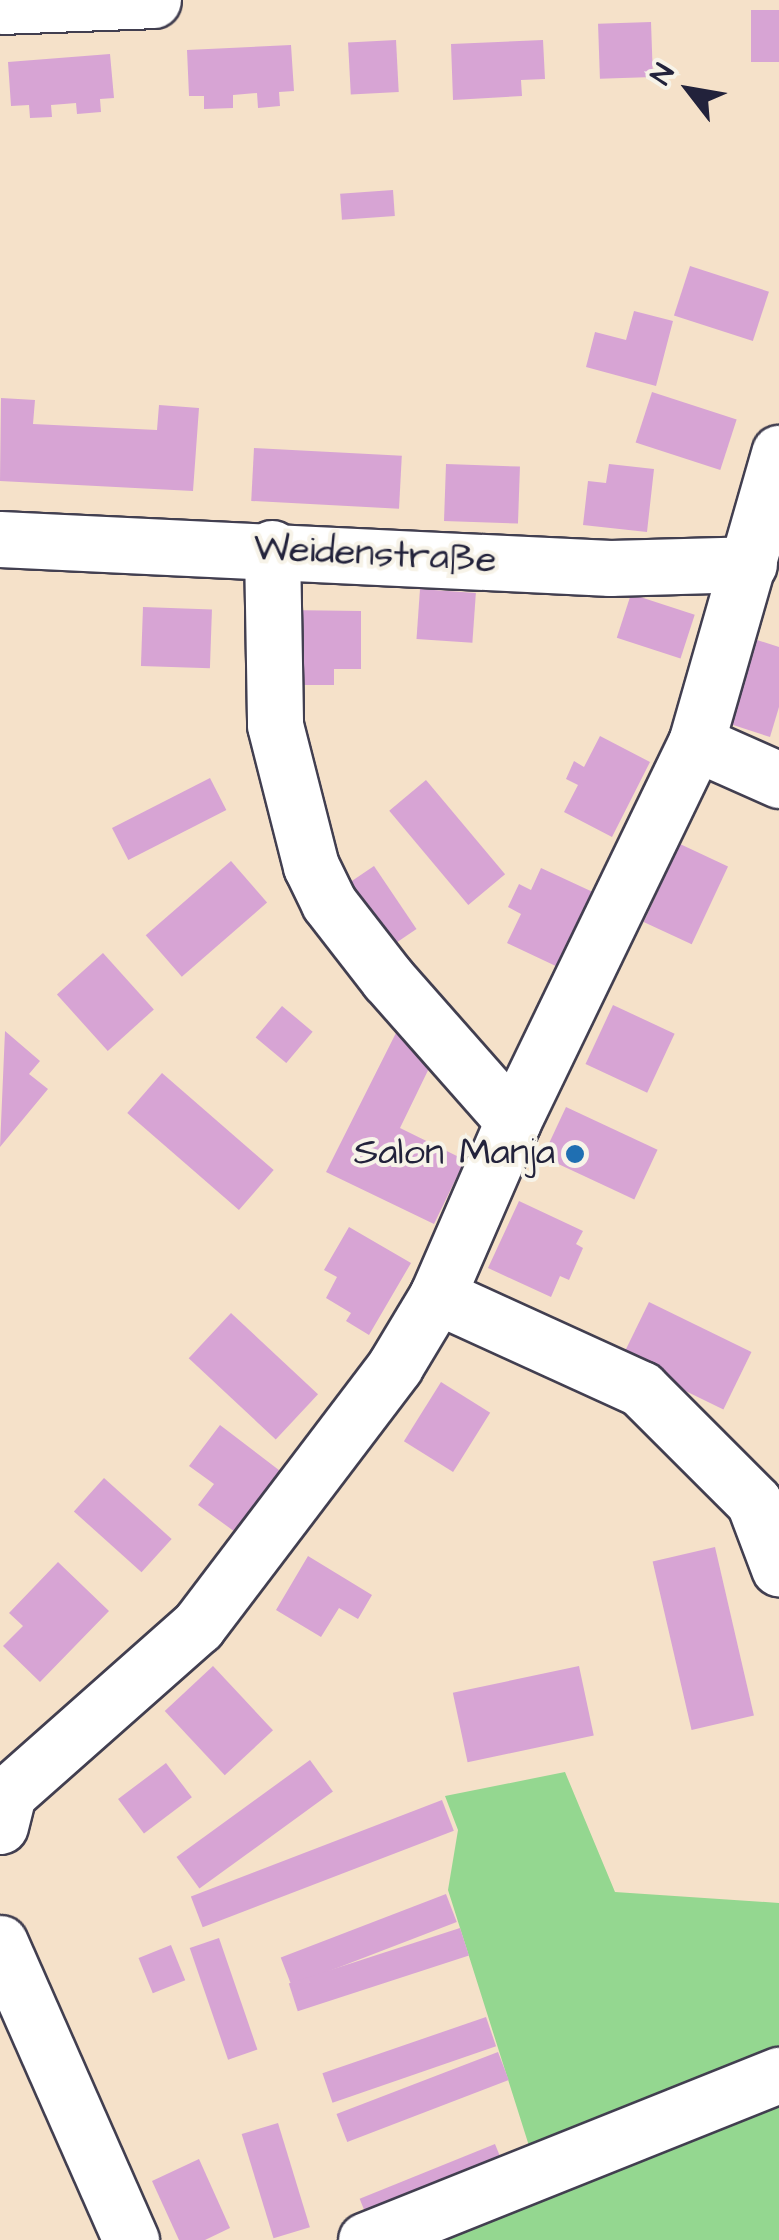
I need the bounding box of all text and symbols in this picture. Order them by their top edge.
north arrow [639,40,739,140]
text: N [642,57,684,92]
street label: Weidenstraße [252,526,498,584]
place label: Salon Manja [354,1131,555,1177]
marker: Salon Manja [564,1143,586,1165]

